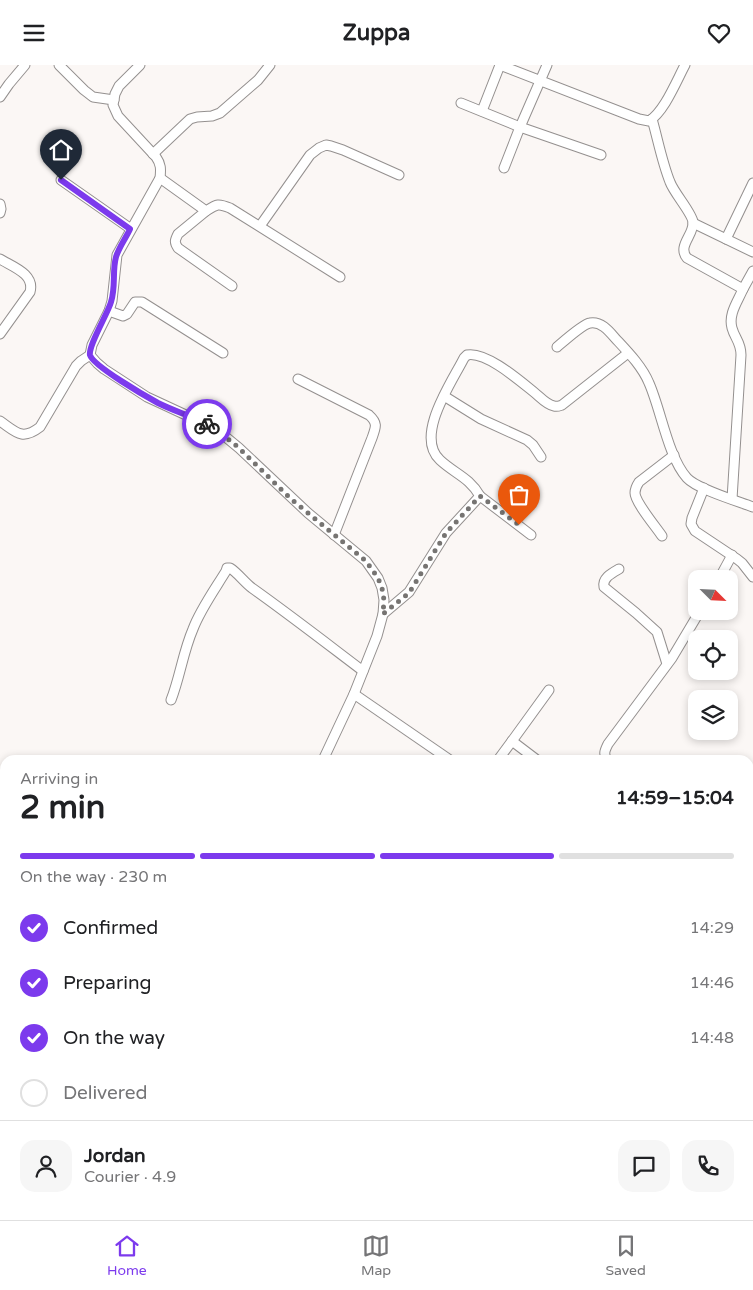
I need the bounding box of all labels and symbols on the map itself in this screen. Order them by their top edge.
pin [40,129,82,180]
courier [182,399,232,449]
pin [498,474,540,525]
north arrow [688,570,738,620]

